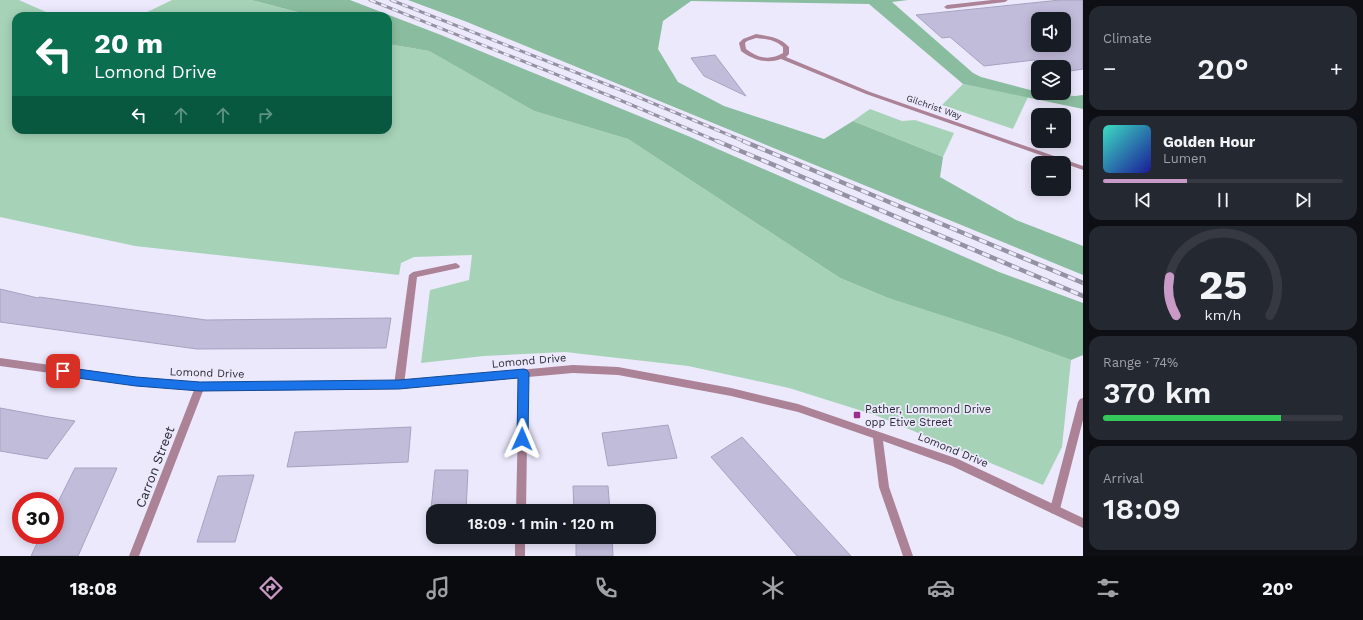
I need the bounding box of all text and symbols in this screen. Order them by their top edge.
map controls [1031,12,1071,196]
button: sound [1031,12,1071,52]
text: 20 m [94,27,163,60]
icon: left [28,28,80,80]
text: Climate [1103,31,1152,46]
text: 20° [1197,51,1249,86]
text: − [1103,56,1116,81]
text: + [1330,56,1343,81]
button: layers [1031,60,1071,100]
text: Lomond Drive [94,61,217,82]
street label: Gilchrist Way [905,93,963,121]
icon: left [128,104,150,126]
icon: ahead [170,104,192,126]
icon: ahead [212,104,234,126]
icon: right [254,104,276,126]
button: + [1031,108,1071,148]
text: Golden Hour [1163,133,1255,151]
text: Lumen [1163,151,1207,166]
button: − [1031,156,1071,196]
icon: previous [1132,189,1154,211]
icon: pause [1212,189,1234,211]
icon: next [1292,189,1314,211]
text: 25 [1198,260,1248,309]
text: km/h [1205,307,1241,323]
street label: Lomond Drive [491,351,567,371]
pin [46,354,80,388]
text: Range · 74% [1103,355,1178,370]
icon: arrive [52,360,74,382]
street label: Lomond Drive [169,365,245,381]
text: 370 km [1103,375,1211,410]
place label: Pather, Lommond Drive opp Etive Street [865,403,991,429]
marker: Pather, Lommond Drive opp Etive Street [852,410,862,420]
position arrow [501,418,543,460]
street label: Carron Street [133,424,178,510]
street label: Lomond Drive [916,430,990,470]
text: Arrival [1103,471,1144,486]
text: 18:09 [1103,491,1181,526]
speed limit sign: 30 [12,492,64,544]
text: 18:09 · 1 min · 120 m [468,515,614,533]
icon: directions [257,574,285,602]
icon: music [424,574,452,602]
icon: phone [592,574,620,602]
icon: climate [759,574,787,602]
icon: car [927,574,955,602]
icon: filters [1094,574,1122,602]
text: 18:08 [70,578,117,599]
text: 20° [1262,578,1293,599]

